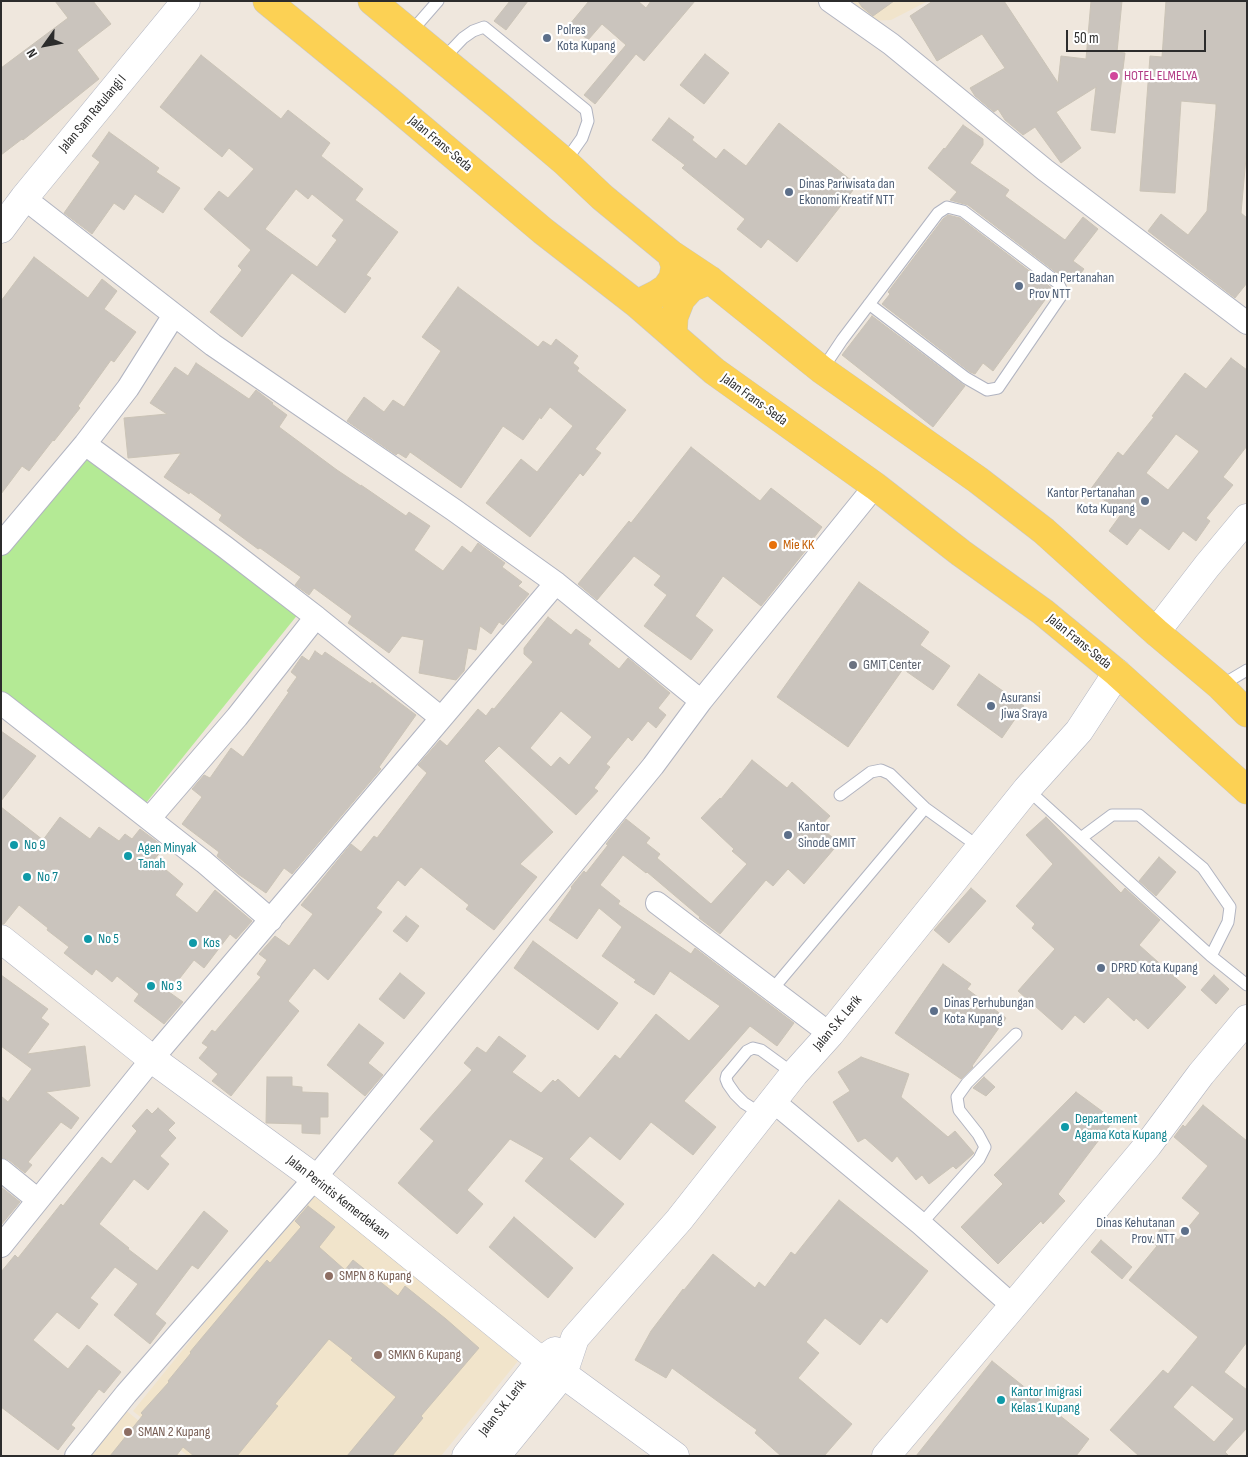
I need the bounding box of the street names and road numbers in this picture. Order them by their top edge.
street label: Jalan Sam Ratulangi I [56,72,130,156]
street label: Jalan Frans-Seda [405,113,475,175]
street label: Jalan Frans-Seda [718,370,790,430]
street label: Jalan Frans-Seda [1043,611,1115,673]
street label: Jalan S.K. Lerik [810,992,866,1054]
street label: Jalan Perintis Kemerdekaan [283,1152,393,1244]
street label: Jalan S.K. Lerik [476,1376,530,1440]

